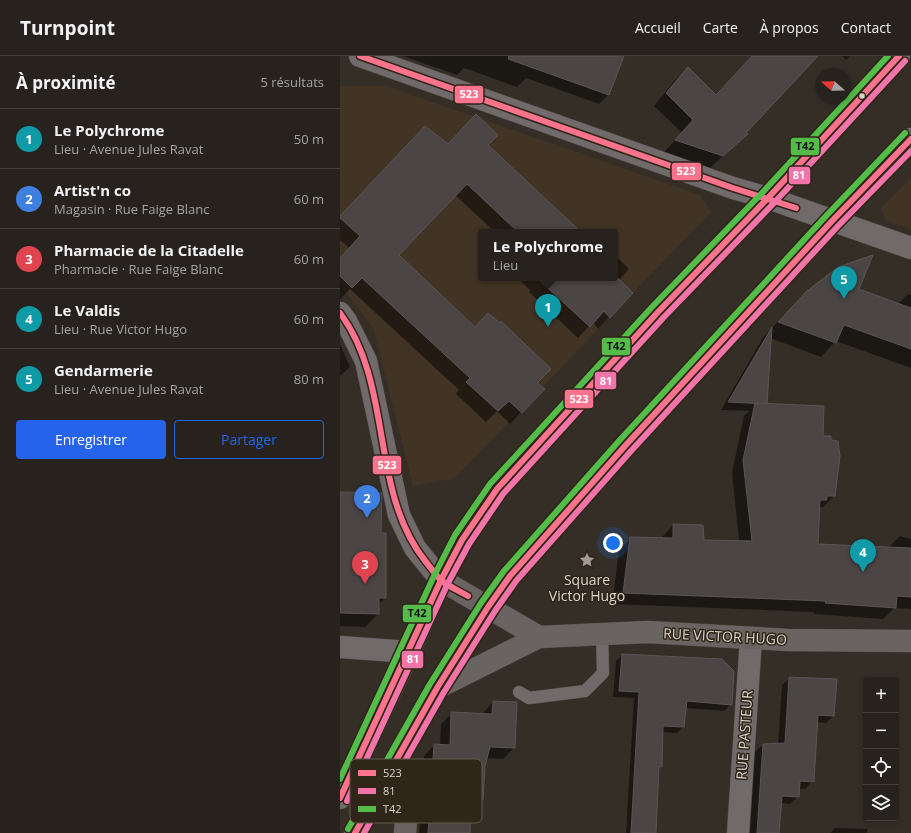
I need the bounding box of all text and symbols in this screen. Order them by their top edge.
text: Turnpoint [20,15,115,41]
text: Accueil [635,18,681,37]
text: Carte [703,18,738,37]
text: À propos [760,18,819,37]
text: Contact [841,18,891,37]
north arrow [815,68,851,104]
text: À proximité [16,71,115,94]
text: 5 résultats [260,73,324,91]
line badge: 523 [454,85,484,104]
text: 523 [460,86,478,101]
unlabelled marker [857,91,867,101]
text: Le Polychrome [54,120,164,140]
text: 1 [25,130,33,148]
text: 50 m [294,130,324,148]
line badge: T42 [790,137,820,156]
text: T42 [796,138,814,153]
text: Lieu · Avenue Jules Ravat [54,140,203,158]
line badge: 523 [671,162,702,181]
text: 523 [677,163,695,178]
line badge: 81 [788,166,811,185]
text: 81 [793,167,805,182]
text: Artist'n co [54,180,131,200]
text: 2 [25,190,33,208]
text: 60 m [294,190,324,208]
text: Magasin · Rue Faige Blanc [54,200,210,218]
popup [478,229,618,281]
text: Le Polychrome [493,236,603,256]
text: Pharmacie de la Citadelle [54,240,244,260]
text: 3 [25,250,33,268]
text: 60 m [294,250,324,268]
text: Lieu [493,256,518,274]
text: Pharmacie · Rue Faige Blanc [54,260,223,278]
pin: 5 [831,266,857,299]
pin: 1 [535,294,561,327]
text: Le Valdis [54,300,120,320]
text: 4 [25,310,33,328]
text: 60 m [294,310,324,328]
text: Lieu · Rue Victor Hugo [54,320,187,338]
line badge: T42 [601,337,631,356]
text: T42 [607,338,625,353]
text: Gendarmerie [54,360,153,380]
text: 5 [25,370,33,388]
text: 80 m [294,370,324,388]
line badge: 81 [594,371,617,390]
text: 81 [600,373,612,388]
text: Lieu · Avenue Jules Ravat [54,380,203,398]
line badge: 523 [564,389,594,409]
text: 523 [570,391,588,406]
button: Enregistrer [16,420,166,459]
button: Partager [174,420,324,459]
line badge: 523 [372,455,402,475]
text: 523 [378,457,396,472]
pin: 2 [354,485,380,518]
your location [603,533,623,553]
pin: 4 [850,539,876,572]
pin: 3 [352,551,378,584]
place icon: Square Victor Hugo [578,551,596,569]
place label: Square Victor Hugo [549,570,625,605]
line badge: T42 [402,604,432,623]
text: T42 [408,605,426,620]
street label: RUE VICTOR HUGO [663,623,787,649]
line badge: 81 [401,650,424,669]
text: 81 [407,651,419,666]
map controls [863,677,899,821]
button: + [863,677,899,713]
street label: RUE PASTEUR [731,689,757,780]
button: − [863,713,899,749]
button: locate [863,749,899,785]
legend [350,759,482,823]
text: 523 [383,765,402,780]
text: 81 [383,783,396,798]
button: layers [863,785,899,821]
text: T42 [383,801,402,816]

